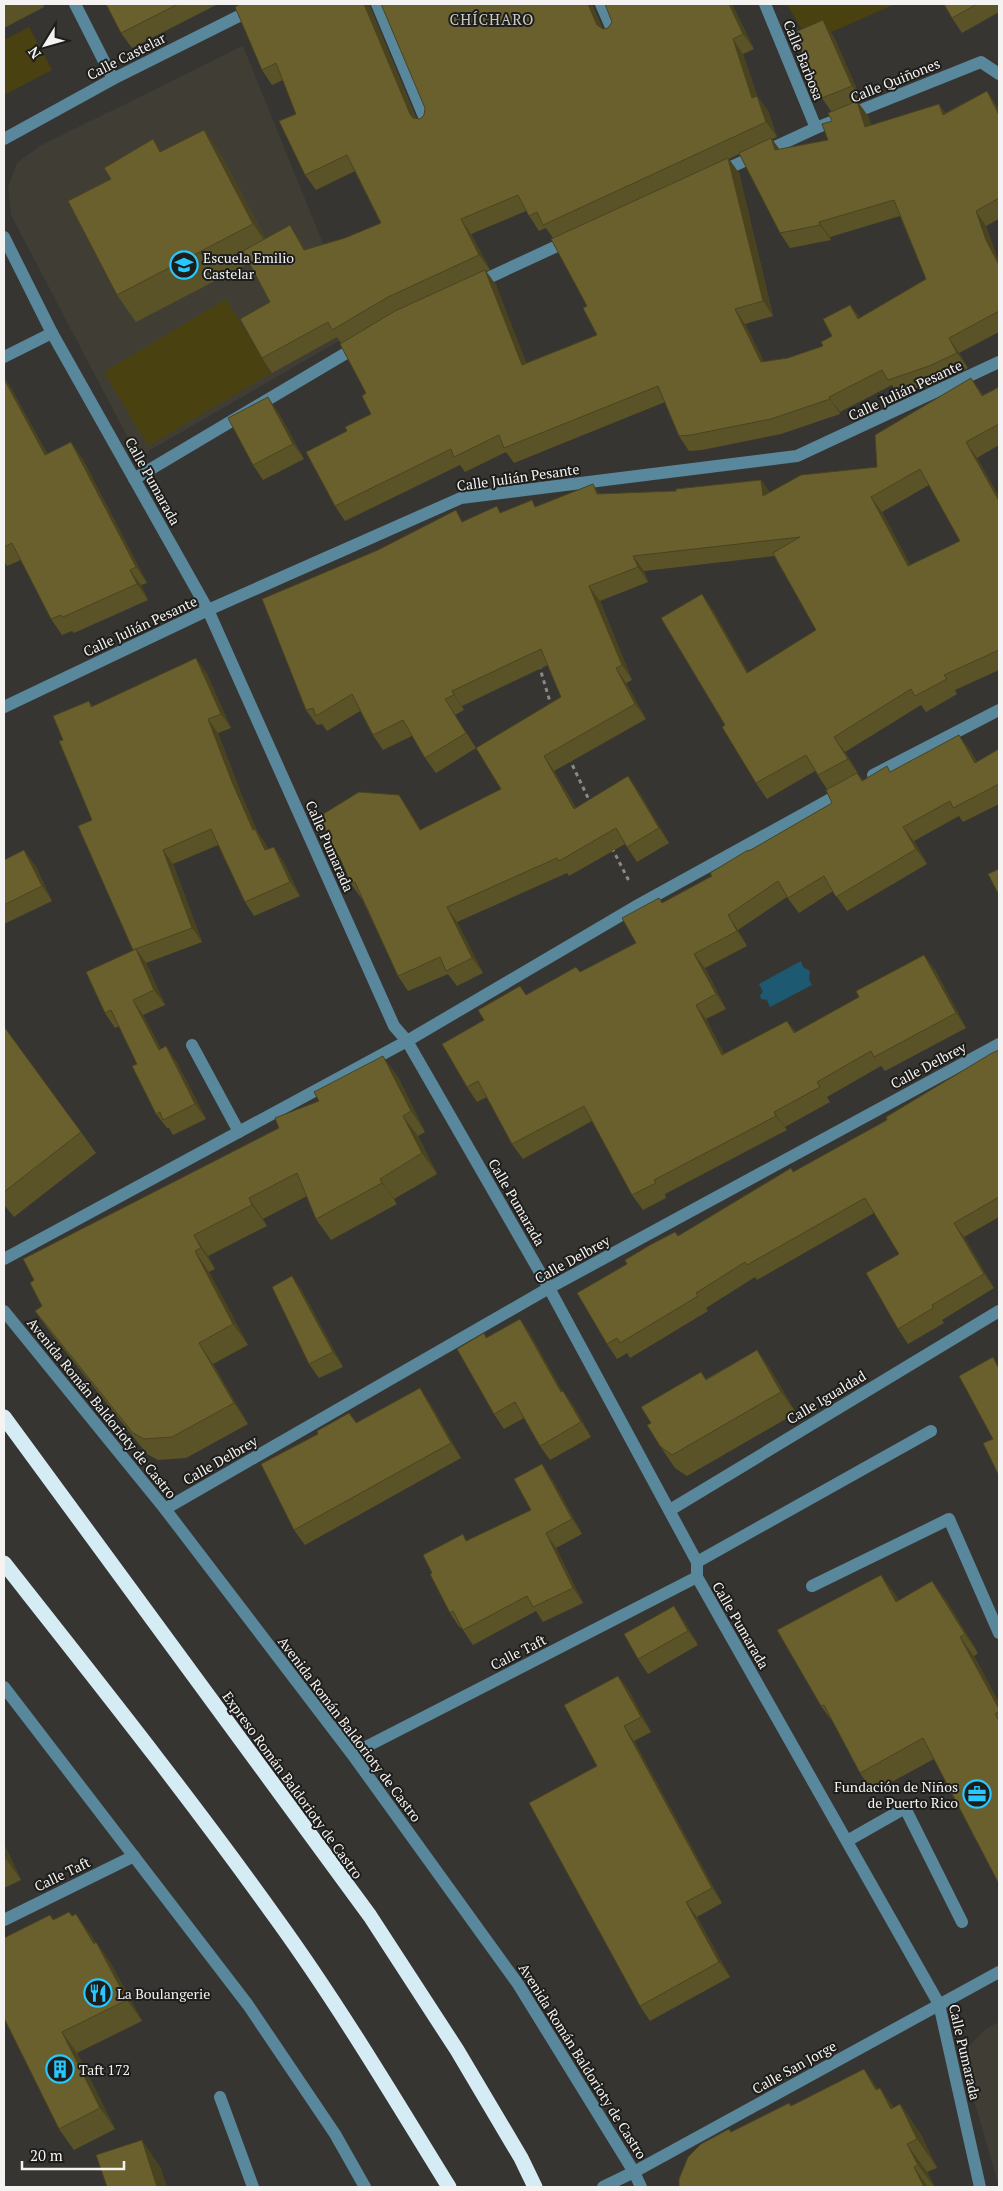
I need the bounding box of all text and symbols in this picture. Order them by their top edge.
district label: CHÍCHARO [450,9,534,29]
street label: Calle Barbosa [779,17,829,103]
north arrow [20,20,70,70]
street label: Calle Castelar [83,28,169,84]
text: N [23,43,45,63]
street label: Calle Quiñones [847,53,943,107]
place label: Escuela Emilio Castelar [203,248,294,283]
school or university icon: Escuela Emilio Castelar [169,250,199,280]
street label: Calle Julián Pesante [845,355,965,425]
street label: Calle Pumarada [121,434,185,528]
street label: Calle Julián Pesante [455,459,581,495]
street label: Calle Julián Pesante [80,591,200,661]
street label: Calle Pumarada [301,797,359,895]
street label: Calle Delbrey [887,1037,970,1093]
street label: Calle Pumarada [484,1155,550,1249]
street label: Calle Delbrey [531,1230,614,1287]
street label: Avenida Román Baldorioty de Castro [23,1314,181,1503]
street label: Calle Igualdad [783,1366,869,1428]
street label: Calle Delbrey [179,1431,261,1489]
street label: Calle Pumarada [708,1578,774,1672]
street label: Calle Taft [487,1630,550,1674]
street label: Avenida Román Baldorioty de Castro [274,1632,426,1826]
street label: Expreso Román Baldorioty de Castro [219,1688,368,1883]
place label: Fundación de Niños de Puerto Rico [834,1777,958,1812]
office icon: Fundación de Niños de Puerto Rico [962,1779,992,1809]
street label: Calle Taft [31,1852,94,1896]
street label: Avenida Román Baldorioty de Castro [515,1960,651,2163]
restaurant icon: La Boulangerie [83,1978,113,2008]
place label: La Boulangerie [117,1984,210,2003]
street label: Calle Pumarada [945,2002,985,2102]
street label: Calle San Jorge [748,2036,840,2098]
building icon: Taft 172 [45,2054,75,2084]
place label: Taft 172 [79,2060,130,2079]
scale bar [22,2138,125,2170]
text: 20 m [30,2145,63,2165]

